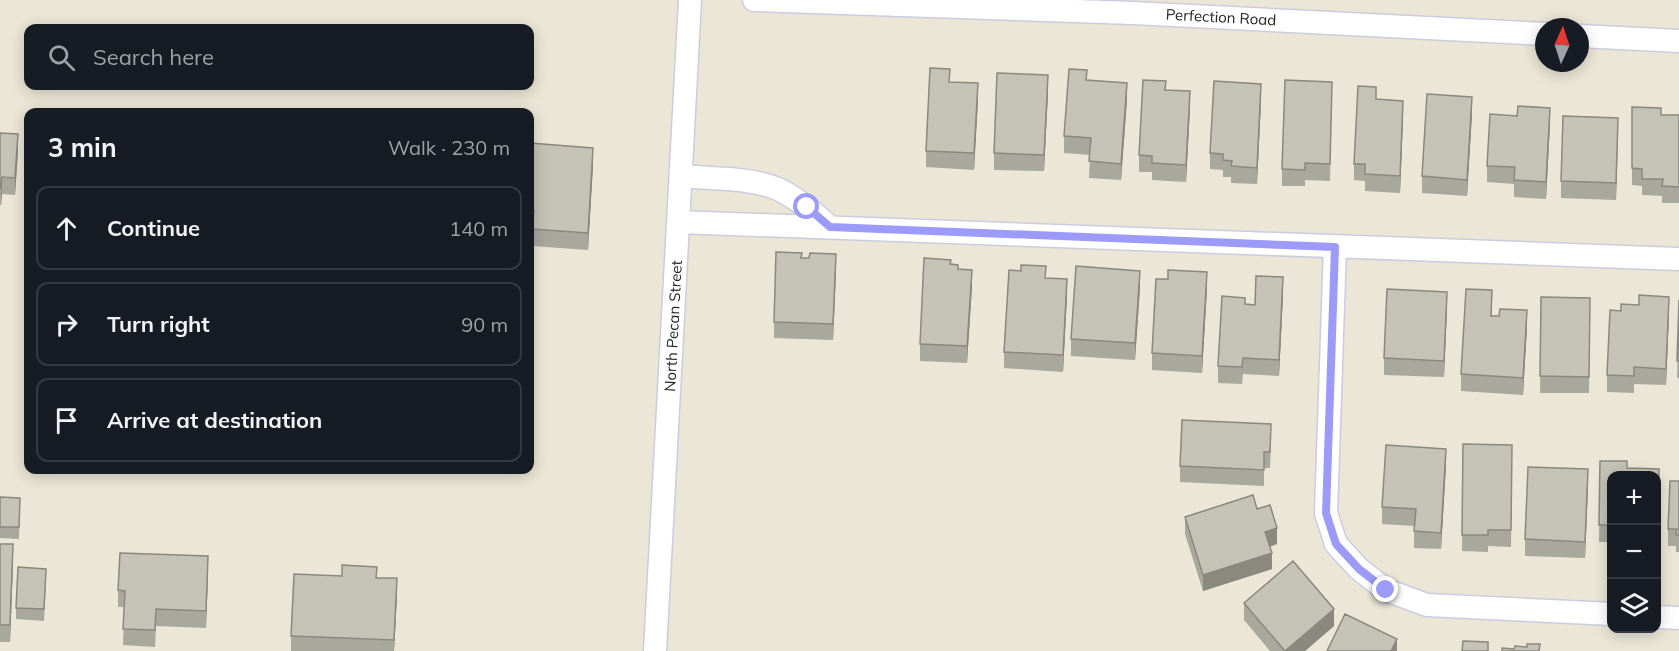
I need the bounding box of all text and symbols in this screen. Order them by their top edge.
street label: Perfection Road [1165,5,1277,29]
north arrow [1535,18,1589,72]
search box [24,24,534,90]
icon: search [45,41,78,74]
text: Search here [93,43,214,71]
text: 3 min [48,131,117,164]
text: Walk · 230 m [388,135,510,160]
route start [793,193,819,219]
icon: ahead [50,212,83,245]
text: Continue [107,214,200,242]
text: 140 m [449,216,508,241]
street label: North Pecan Street [660,260,686,392]
icon: right [50,308,83,341]
text: Turn right [107,310,210,338]
text: 90 m [461,312,508,337]
icon: arrive [50,404,83,437]
text: Arrive at destination [107,406,322,434]
map controls [1607,471,1661,633]
button: + [1607,471,1661,525]
button: − [1607,525,1661,579]
route end [1372,576,1398,602]
button: layers [1607,579,1661,633]

